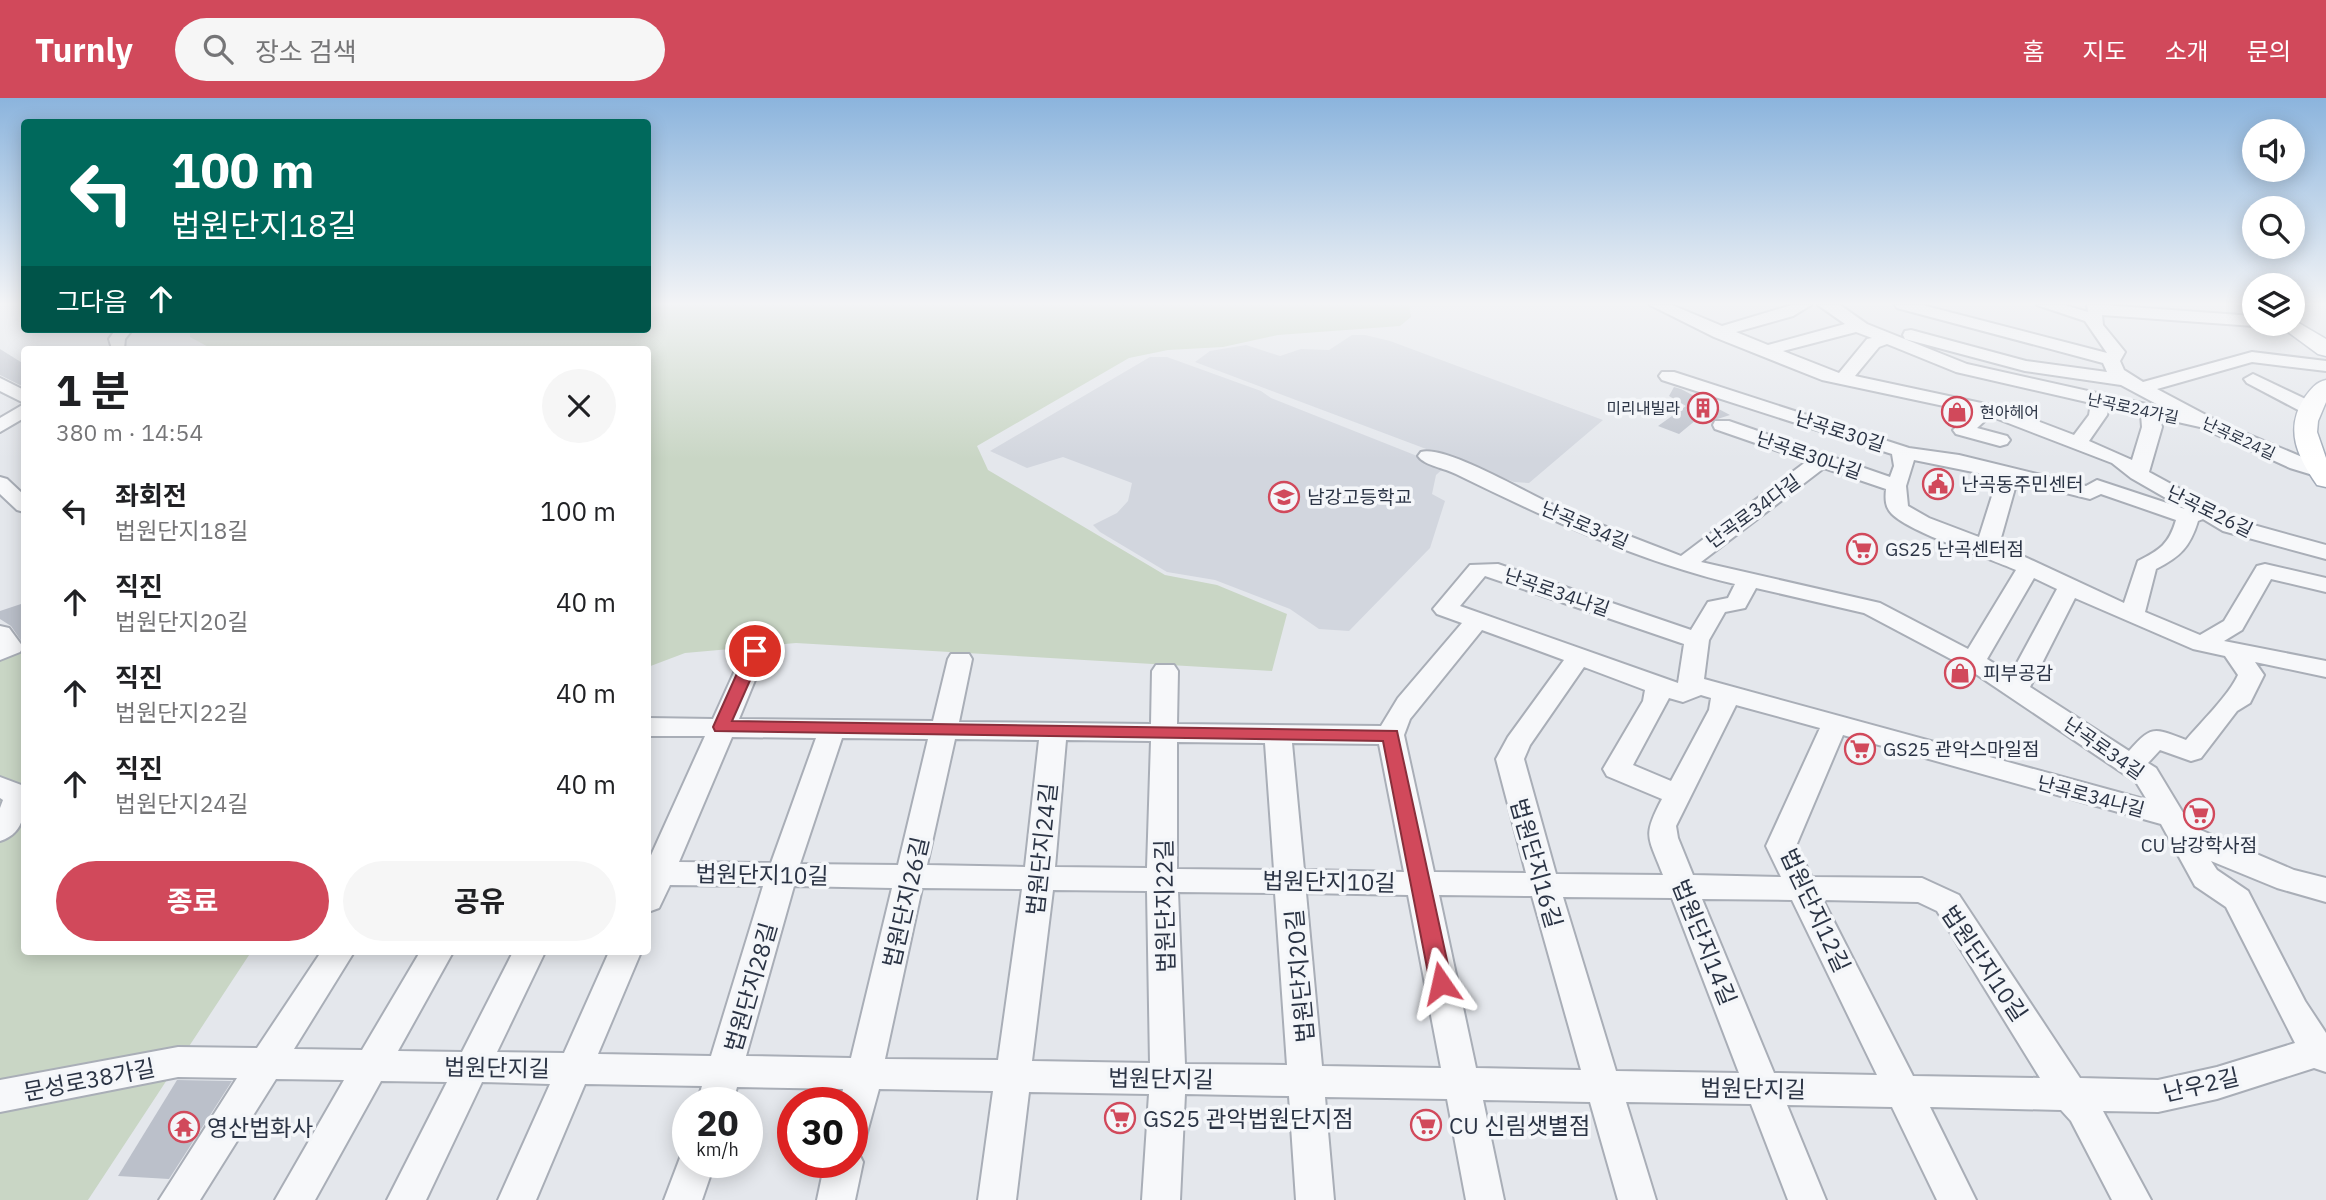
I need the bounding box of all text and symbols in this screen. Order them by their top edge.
search box [175,18,665,81]
text: Turnly [35,28,133,71]
icon: search [199,30,237,68]
text: 장소 검색 [255,34,357,68]
text: 홈 [2022,35,2044,67]
text: 지도 [2082,35,2127,67]
text: 소개 [2165,35,2209,67]
text: 문의 [2247,35,2291,67]
map controls [2242,119,2305,336]
button: sound [2242,119,2305,182]
text: 100 m [171,138,315,201]
icon: left [56,147,147,238]
button: search [2242,196,2305,259]
text: 법원단지18길 [171,204,357,246]
button: layers [2242,273,2305,336]
icon: ahead [142,280,180,318]
text: 그다음 [56,284,128,318]
text: 1 분 [56,363,130,418]
button: close [542,369,616,443]
street label: 난곡로24가길 [2086,389,2180,427]
building icon: 미리내빌라 [1686,391,1720,425]
shop icon: 현아헤어 [1940,395,1974,429]
place label: 미리내빌라 [1606,398,1680,418]
place label: 현아헤어 [1980,402,2039,422]
street label: 난곡로30길 [1792,405,1888,457]
street label: 난곡로24길 [2199,412,2279,464]
text: 380 m · 14:54 [56,417,203,447]
street label: 난곡로30나길 [1753,426,1865,484]
public building icon: 난곡동주민센터 [1921,467,1955,501]
street label: 난곡로34다길 [1701,469,1805,553]
place label: 난곡동주민센터 [1961,472,2083,496]
text: 좌회전 [115,478,187,512]
school or university icon: 남강고등학교 [1267,480,1301,514]
street label: 난곡로26길 [2163,480,2257,542]
place label: 남강고등학교 [1307,485,1412,509]
icon: left [56,492,94,530]
text: 100 m [540,494,616,528]
street label: 난곡로34길 [1538,496,1632,554]
text: 법원단지18길 [115,515,248,545]
supermarket icon: GS25 난곡센터점 [1845,532,1879,566]
place label: GS25 난곡센터점 [1885,537,2024,561]
street label: 난곡로34나길 [1501,563,1613,621]
text: 직진 [115,569,163,603]
icon: ahead [56,583,94,621]
text: 40 m [556,585,616,619]
text: 법원단지20길 [115,606,248,636]
pin [725,621,785,681]
icon: arrive [736,632,774,670]
shop icon: 피부공감 [1943,656,1977,690]
text: 직진 [115,660,163,694]
place label: 피부공감 [1983,661,2053,685]
icon: ahead [56,674,94,712]
text: 40 m [556,676,616,710]
text: 법원단지22길 [115,697,248,727]
street label: 난곡로34길 [2059,712,2149,784]
supermarket icon: GS25 관악스마일점 [1843,732,1877,766]
place label: GS25 관악스마일점 [1883,737,2039,761]
text: 직진 [115,751,163,785]
icon: ahead [56,765,94,803]
text: 40 m [556,767,616,801]
street label: 난곡로34나길 [2035,770,2147,822]
street label: 법원단지24길 [1019,781,1063,917]
text: 법원단지24길 [115,788,248,818]
street label: 법원단지16길 [1504,795,1570,931]
supermarket icon: CU 남강학사점 [2182,797,2216,831]
place label: CU 남강학사점 [2141,833,2257,857]
street label: 법원단지26길 [875,834,935,970]
street label: 법원단지22길 [1148,839,1180,973]
street label: 법원단지12길 [1774,843,1858,977]
street label: 법원단지10길 [695,858,829,890]
button: 종료 [56,861,329,941]
button: 공유 [343,861,616,941]
street label: 법원단지10길 [1262,865,1396,897]
street label: 법원단지14길 [1666,875,1744,1009]
street label: 법원단지10길 [1935,899,2035,1027]
street label: 법원단지20길 [1278,908,1320,1044]
street label: 법원단지28길 [717,919,783,1055]
position arrow [1404,946,1478,1020]
street label: 법원단지길 [444,1051,550,1083]
street label: 문성로38가길 [21,1052,157,1106]
street label: 난우2길 [2160,1061,2242,1107]
street label: 법원단지길 [1108,1062,1214,1094]
street label: 법원단지길 [1700,1072,1806,1104]
speed limit sign: 30 [777,1087,868,1178]
text: 20 [696,1100,739,1146]
supermarket icon: GS25 관악법원단지점 [1103,1101,1137,1135]
place label: GS25 관악법원단지점 [1143,1103,1354,1133]
supermarket icon: CU 신림샛별점 [1409,1108,1443,1142]
temple icon: 영산법화사 [167,1110,201,1144]
place label: CU 신림샛별점 [1449,1110,1590,1140]
place label: 영산법화사 [207,1112,313,1142]
text: km/h [696,1138,739,1161]

